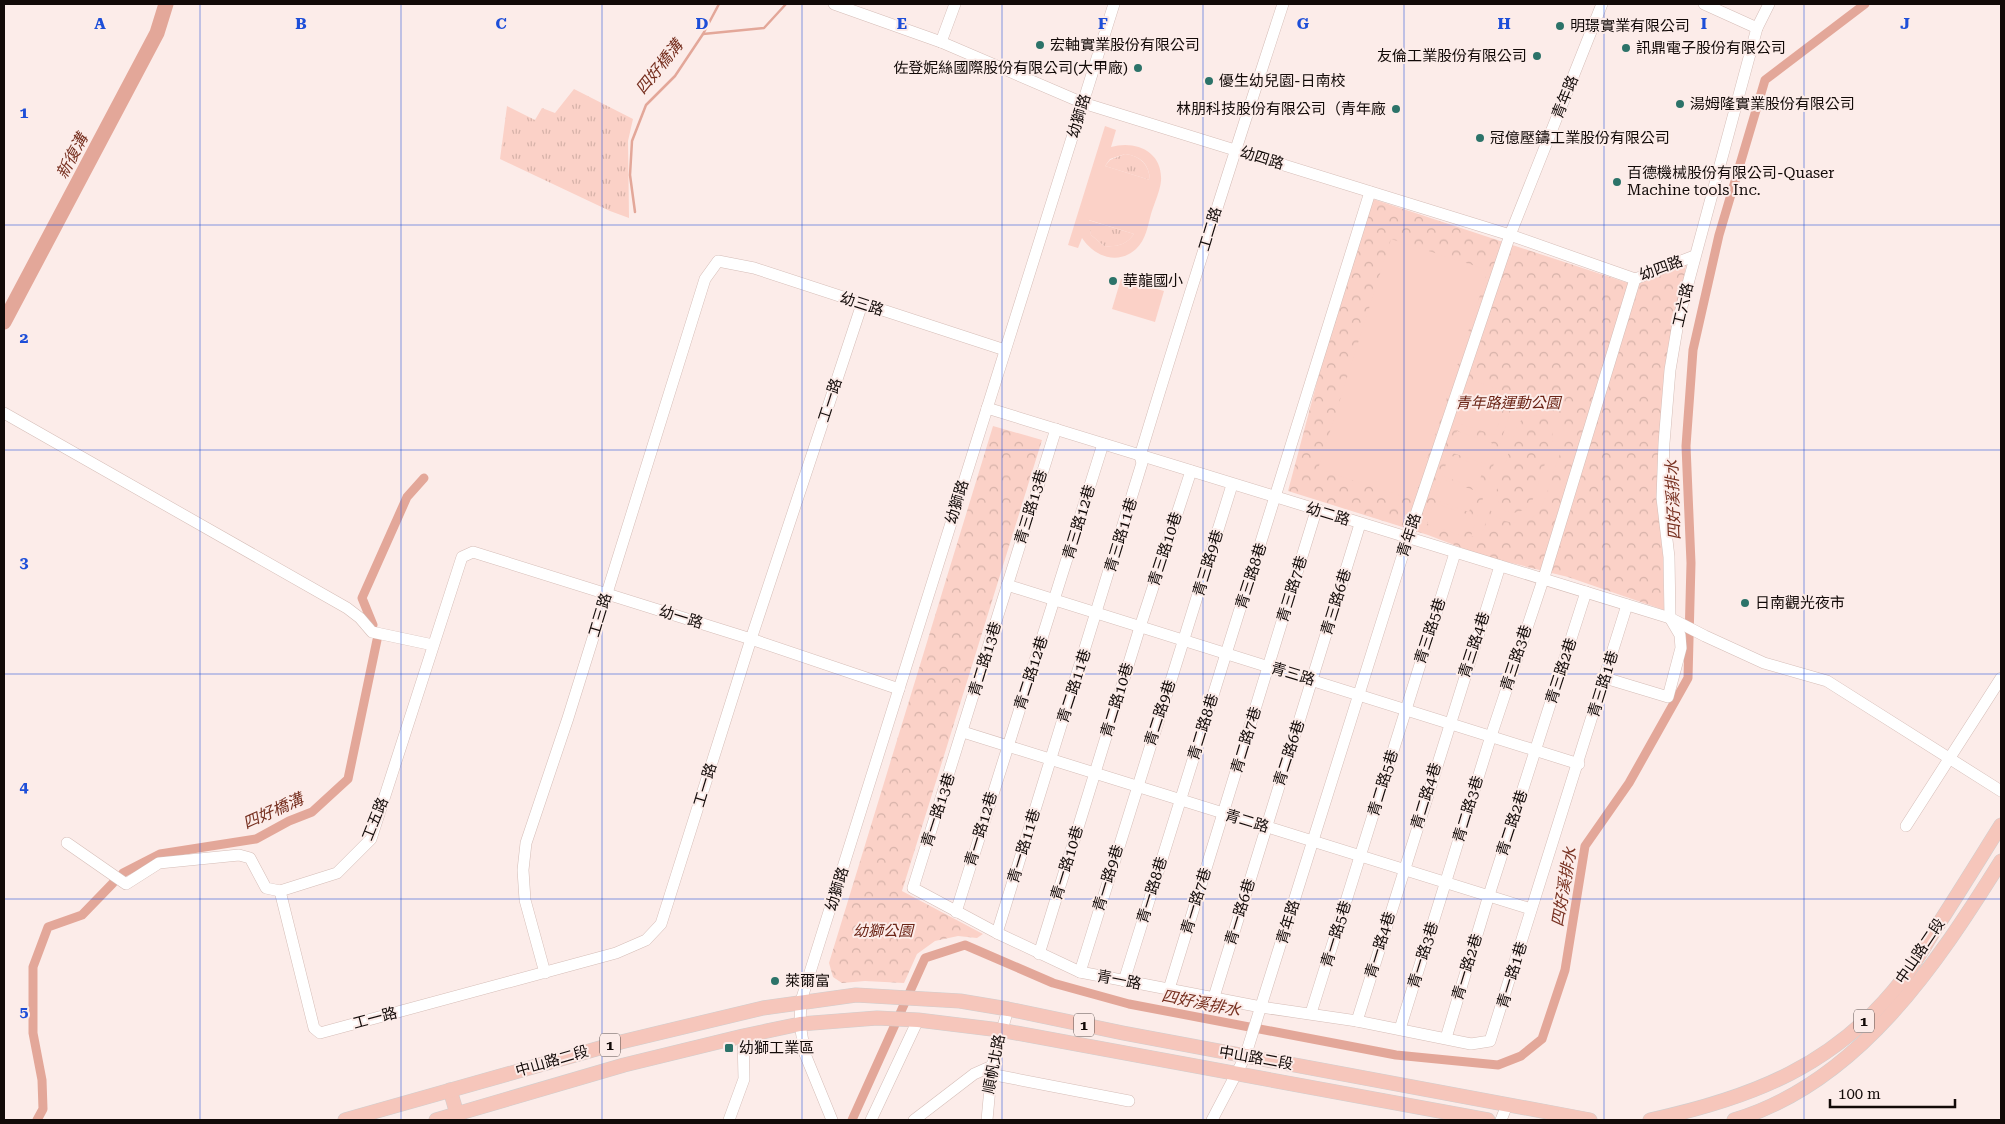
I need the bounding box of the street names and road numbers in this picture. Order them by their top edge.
street label: 青年路 [1548,73,1582,121]
street label: 幼獅路 [1064,92,1094,140]
street label: 幼四路 [1238,143,1286,173]
street label: 工二路 [1195,205,1225,253]
street label: 幼四路 [1637,252,1685,284]
street label: 工六路 [1669,281,1697,329]
street label: 幼三路 [838,288,886,320]
street label: 工一路 [814,376,846,424]
street label: 青三路13巷 [1011,468,1051,546]
street label: 幼獅路 [942,478,972,526]
street label: 青三路12巷 [1059,483,1099,561]
street label: 青三路11巷 [1101,496,1141,574]
street label: 幼二路 [1304,499,1352,529]
street label: 青三路10巷 [1145,510,1185,588]
street label: 青年路 [1393,511,1425,559]
street label: 青三路9巷 [1189,528,1227,598]
street label: 青三路8巷 [1232,541,1270,611]
street label: 青三路7巷 [1273,554,1311,624]
street label: 青三路6巷 [1317,567,1355,637]
street label: 工三路 [585,591,615,639]
street label: 青三路5巷 [1411,596,1449,666]
street label: 幼一路 [657,602,705,632]
street label: 青三路4巷 [1455,610,1493,680]
street label: 青二路13巷 [965,620,1005,698]
street label: 青三路3巷 [1497,623,1535,693]
street label: 青二路12巷 [1011,634,1051,712]
street label: 青三路2巷 [1542,636,1580,706]
street label: 青二路11巷 [1054,647,1094,725]
street label: 青三路1巷 [1584,649,1622,719]
street label: 青三路 [1269,659,1317,689]
street label: 青二路10巷 [1097,661,1137,739]
street label: 青二路9巷 [1141,678,1179,748]
street label: 青二路8巷 [1184,692,1222,762]
street label: 青二路7巷 [1227,705,1265,775]
street label: 青二路6巷 [1270,718,1308,788]
street label: 青二路5巷 [1364,748,1402,818]
street label: 工一路 [690,761,720,809]
street label: 青二路4巷 [1407,761,1445,831]
street label: 青一路13巷 [918,771,958,849]
street label: 青二路3巷 [1449,774,1487,844]
street label: 青二路2巷 [1493,788,1531,858]
street label: 青一路12巷 [961,790,1001,868]
street label: 工五路 [358,795,392,843]
street label: 青二路 [1223,806,1271,836]
street label: 青一路11巷 [1004,807,1044,885]
street label: 青一路10巷 [1047,824,1087,902]
street label: 青一路9巷 [1089,843,1127,913]
street label: 青一路8巷 [1133,855,1171,925]
street label: 幼獅路 [822,865,852,913]
street label: 青一路7巷 [1177,866,1215,936]
street label: 青一路6巷 [1221,877,1259,947]
street label: 青年路 [1273,898,1303,946]
street label: 青一路5巷 [1317,899,1355,969]
street label: 青一路4巷 [1361,910,1399,980]
street label: 中山路二段 [1892,915,1948,987]
street label: 青一路3巷 [1404,920,1442,990]
street label: 青一路2巷 [1448,932,1486,1002]
street label: 青一路1巷 [1493,940,1531,1010]
street label: 青一路 [1095,967,1143,993]
street label: 工一路 [351,1003,399,1033]
road number: 1 [1854,1009,1874,1032]
road number: 1 [1074,1014,1094,1036]
street label: 順帆北路 [979,1033,1009,1095]
road number: 1 [600,1034,620,1056]
street label: 中山路二段 [513,1042,591,1080]
street label: 中山路二段 [1217,1043,1295,1073]

